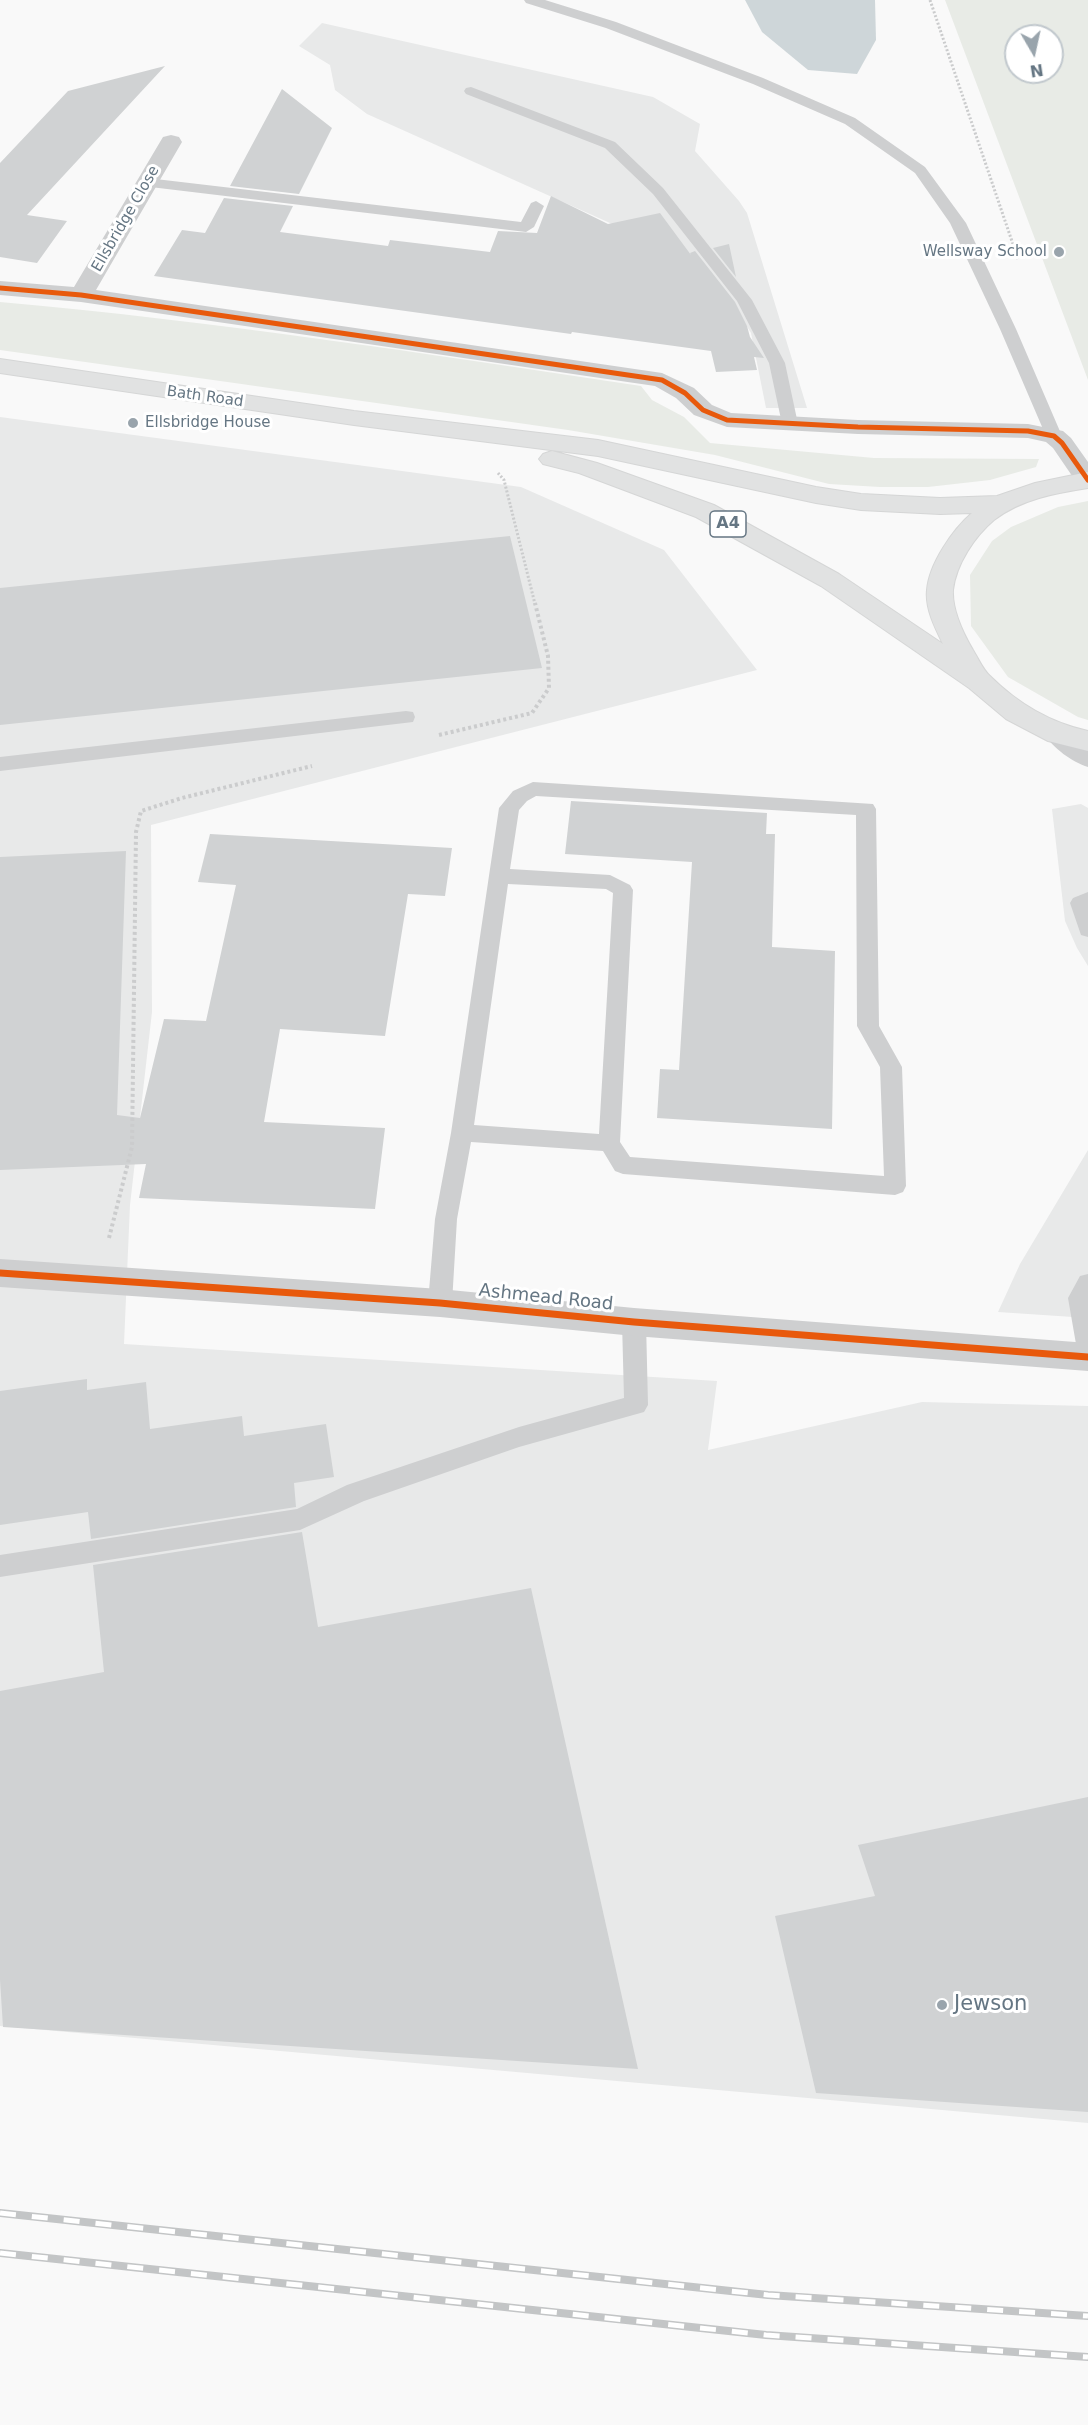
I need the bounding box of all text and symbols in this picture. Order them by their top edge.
north arrow [1004,24,1064,84]
text: N [1028,60,1045,81]
street label: Ellsbridge Close [88,163,164,275]
place label: Wellsway School [923,243,1047,261]
marker: Wellsway School [1052,245,1066,259]
street label: Bath Road [165,383,245,411]
place label: Ellsbridge House [145,414,271,432]
marker: Ellsbridge House [126,416,140,430]
road number: A4 [710,511,746,537]
street label: Ashmead Road [478,1280,614,1316]
place label: Jewson [954,1992,1027,2018]
marker: Jewson [935,1998,949,2012]

